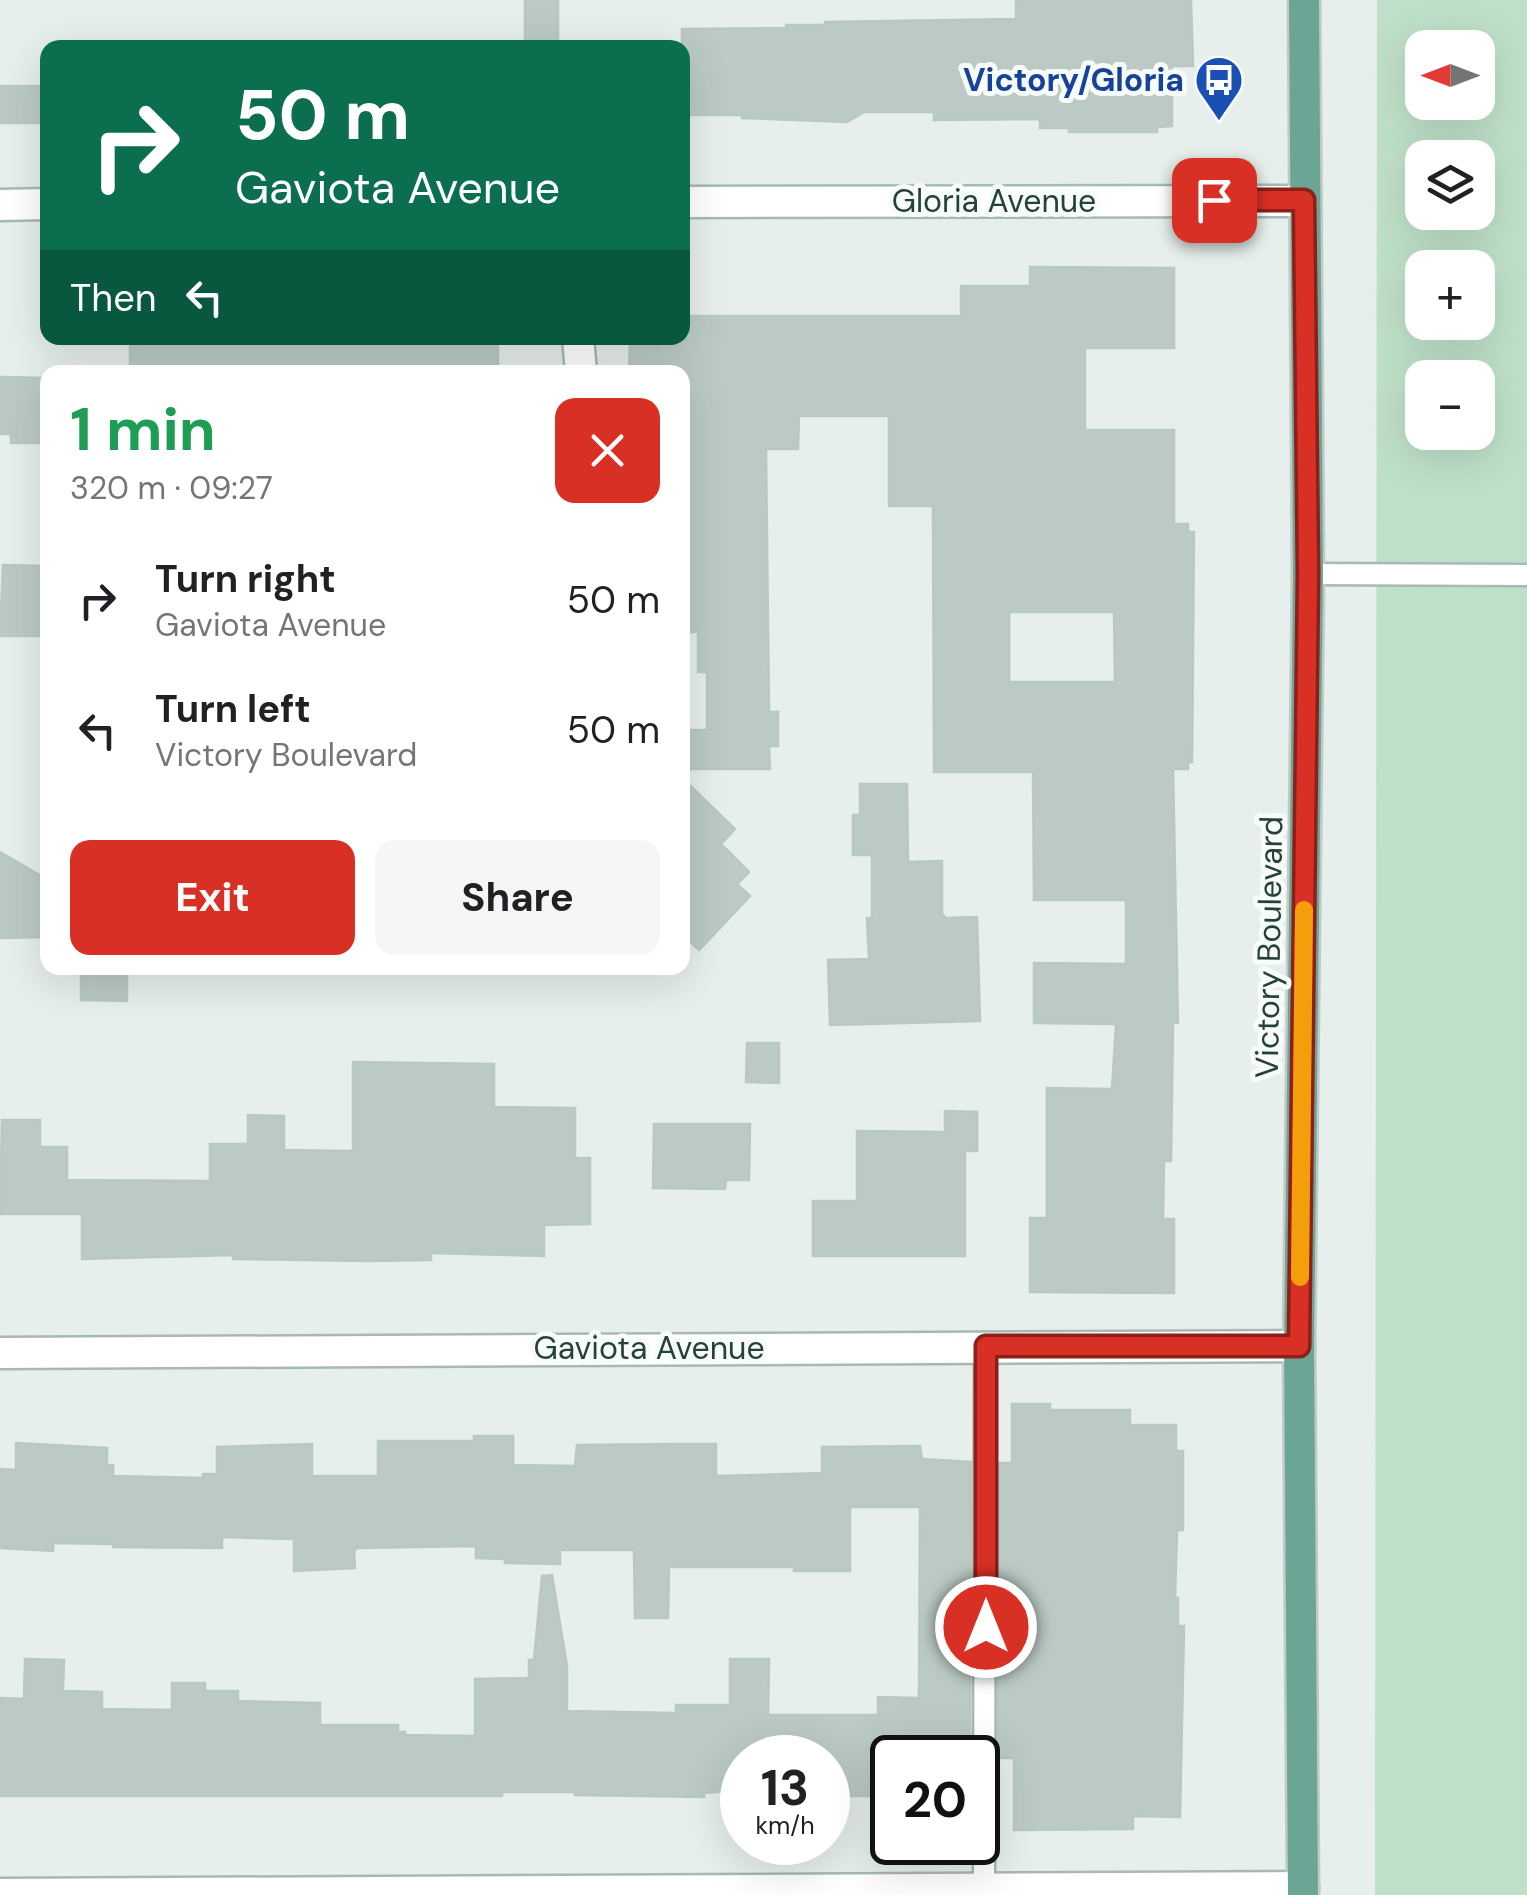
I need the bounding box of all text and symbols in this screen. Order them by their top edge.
north arrow [1405,30,1495,120]
map controls [1405,30,1495,450]
bus stop icon: Victory/Gloria [1193,54,1245,122]
place label: Victory/Gloria [963,59,1184,101]
text: 50 m [235,70,410,161]
icon: right [70,80,200,210]
button: layers [1405,140,1495,230]
text: Gaviota Avenue [235,158,560,217]
pin [1172,158,1257,243]
icon: arrive [1187,173,1242,228]
street label: Gloria Avenue [892,180,1096,222]
button: + [1405,250,1495,340]
icon: left [177,270,232,325]
text: Then [70,273,157,323]
button: − [1405,360,1495,450]
text: 1 min [70,390,216,469]
button: close [555,398,660,503]
text: 320 m · 09:27 [70,467,273,509]
text: Turn right [155,554,336,604]
icon: right [70,573,125,628]
text: 50 m [567,575,660,625]
text: Gaviota Avenue [155,604,386,646]
text: Turn left [155,684,311,734]
icon: left [70,703,125,758]
text: 50 m [567,705,660,755]
text: Victory Boulevard [155,734,417,776]
street label: Victory Boulevard [1246,816,1292,1078]
button: Exit [70,840,355,955]
button: Share [375,840,660,955]
street label: Gaviota Avenue [533,1327,765,1369]
position arrow [934,1575,1038,1679]
speed limit sign: 20 [870,1735,1000,1865]
text: 13 [761,1755,809,1821]
text: km/h [755,1809,815,1842]

